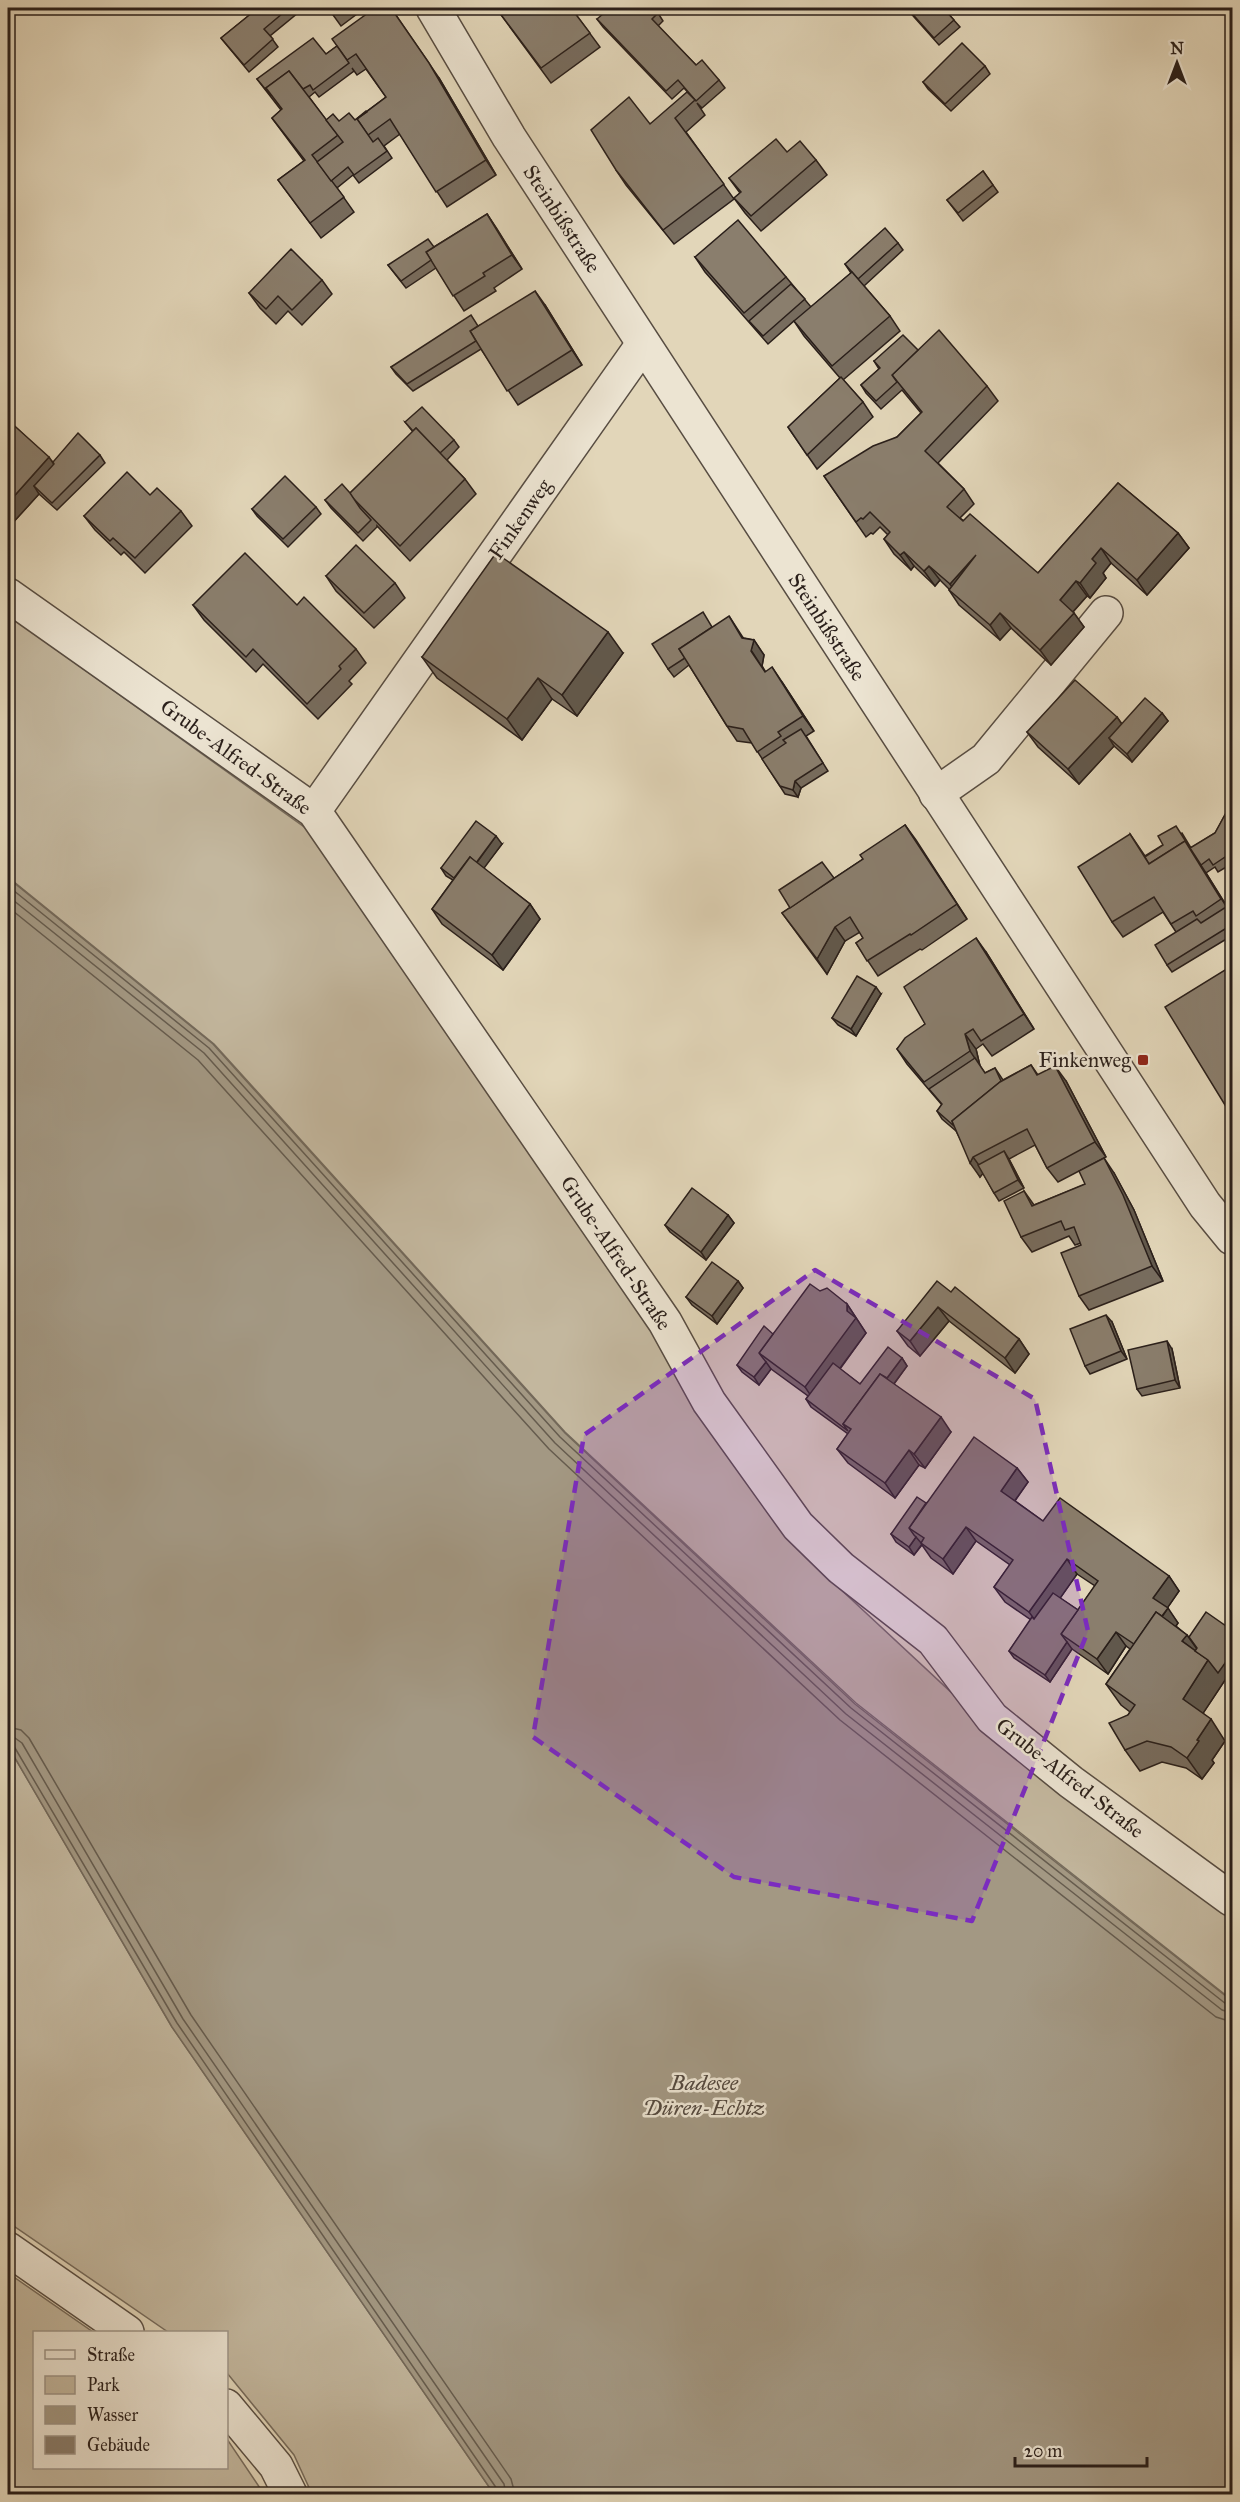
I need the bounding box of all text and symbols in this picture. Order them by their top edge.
north arrow [1147,33,1207,93]
text: N [1170,39,1184,58]
street label: Steinbißstraße [517,160,607,278]
street label: Finkenweg [483,474,557,564]
street label: Steinbißstraße [782,568,872,686]
street label: Grube-Alfred-Straße [155,693,317,821]
place label: Finkenweg [1039,1047,1131,1073]
marker: Finkenweg [1136,1053,1150,1067]
street label: Grube-Alfred-Straße [555,1171,677,1335]
street label: Grube-Alfred-Straße [991,1712,1149,1844]
water label: Badesee Düren-Echtz [643,2069,765,2121]
legend [33,2331,228,2469]
text: Straße [87,2344,135,2366]
text: Park [87,2374,120,2396]
text: Wasser [87,2404,138,2426]
scale bar [1015,2430,1147,2468]
text: Gebäude [87,2434,150,2456]
text: 20 m [1024,2440,1062,2462]

